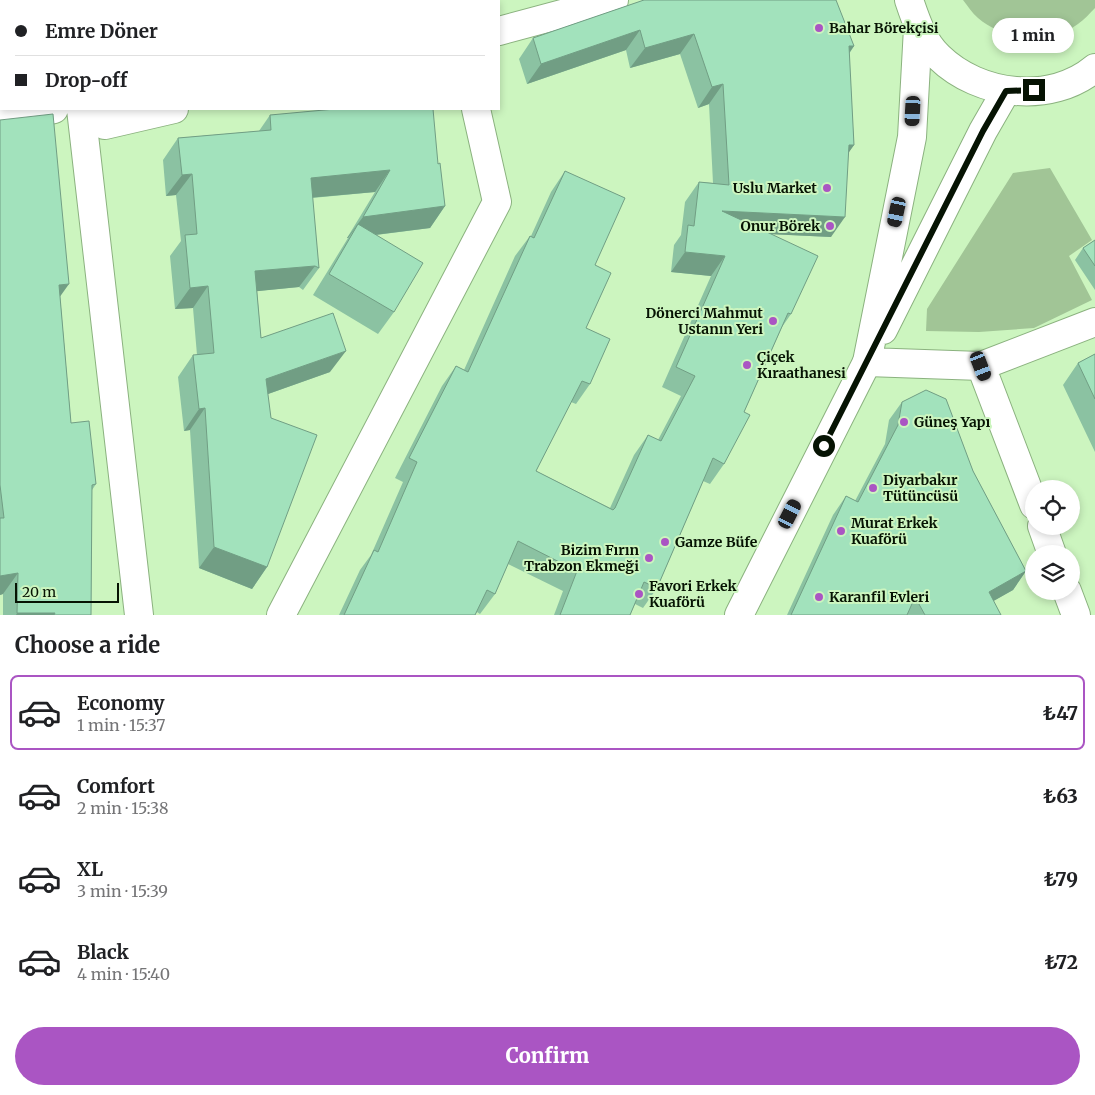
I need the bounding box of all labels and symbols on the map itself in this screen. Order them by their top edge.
callout: 1 min [993,18,1075,52]
place label: Bahar Börekçisi [829,19,939,37]
marker: Bahar Börekçisi [813,22,825,34]
route end [1023,79,1045,101]
car [904,96,921,126]
place label: Uslu Market [733,179,817,197]
marker: Uslu Market [821,182,833,194]
car [886,196,907,228]
place label: Onur Börek [740,217,821,235]
marker: Onur Börek [824,220,836,232]
place label: Dönerci Mahmut Ustanın Yeri [645,304,763,338]
marker: Dönerci Mahmut Ustanın Yeri [767,315,779,327]
place label: Çiçek Kıraathanesi [757,348,846,382]
car [968,349,993,383]
marker: Çiçek Kıraathanesi [741,359,753,371]
place label: Güneş Yapı [914,413,990,431]
marker: Güneş Yapı [898,416,910,428]
route start [813,435,835,457]
place label: Diyarbakır Tütüncüsü [883,471,958,505]
marker: Diyarbakır Tütüncüsü [867,482,879,494]
car [776,497,803,531]
place label: Murat Erkek Kuaförü [851,514,939,548]
marker: Murat Erkek Kuaförü [835,525,847,537]
place label: Gamze Büfe [675,533,758,551]
marker: Gamze Büfe [659,536,671,548]
place label: Bizim Fırın Trabzon Ekmeği [524,541,639,575]
marker: Bizim Fırın Trabzon Ekmeği [643,552,655,564]
place label: Favori Erkek Kuaförü [649,577,737,611]
scale bar [15,580,119,603]
marker: Favori Erkek Kuaförü [633,588,645,600]
place label: Karanfil Evleri [829,588,930,606]
marker: Karanfil Evleri [813,591,825,603]

